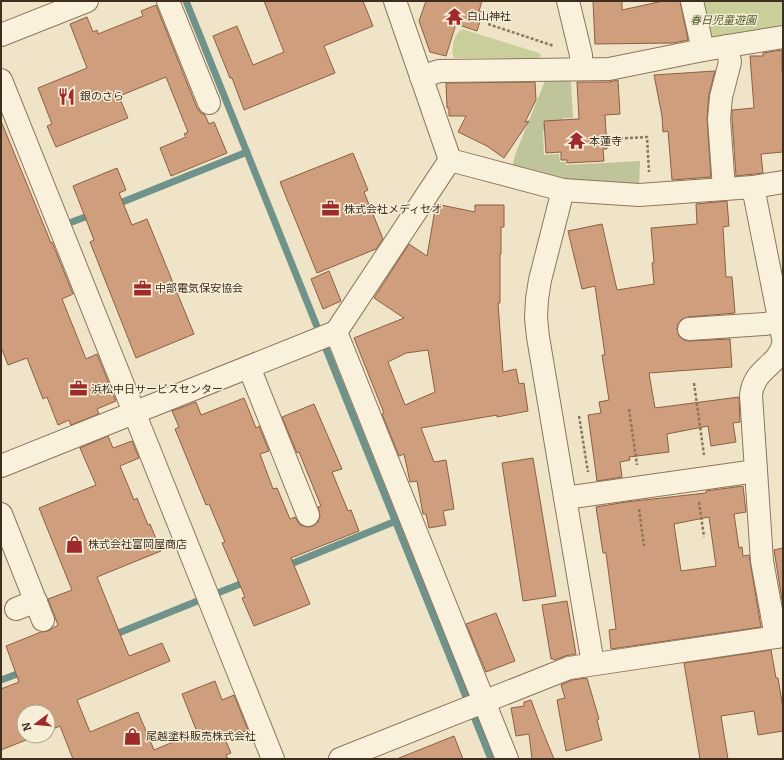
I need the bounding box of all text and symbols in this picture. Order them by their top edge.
temple icon: 白山神社 [444,6,464,26]
place label: 白山神社 [467,10,511,23]
park label: 春日児童遊園 [690,14,758,27]
restaurant icon: 銀のさら [57,86,77,106]
place label: 銀のさら [80,90,124,103]
temple icon: 本蓮寺 [566,131,586,151]
place label: 本蓮寺 [589,135,622,148]
office icon: 株式会社メディセオ [321,199,341,219]
place label: 株式会社メディセオ [344,203,442,216]
office icon: 中部電気保安協会 [132,278,152,298]
place label: 中部電気保安協会 [155,282,243,295]
office icon: 浜松中日サービスセンター [68,379,88,399]
place label: 浜松中日サービスセンター [91,383,223,396]
shop icon: 株式会社富岡屋商店 [65,534,85,554]
place label: 株式会社富岡屋商店 [88,538,187,551]
north arrow [16,704,56,744]
text: N [19,720,34,732]
shop icon: 尾越塗料販売株式会社 [123,726,143,746]
place label: 尾越塗料販売株式会社 [146,730,256,743]

